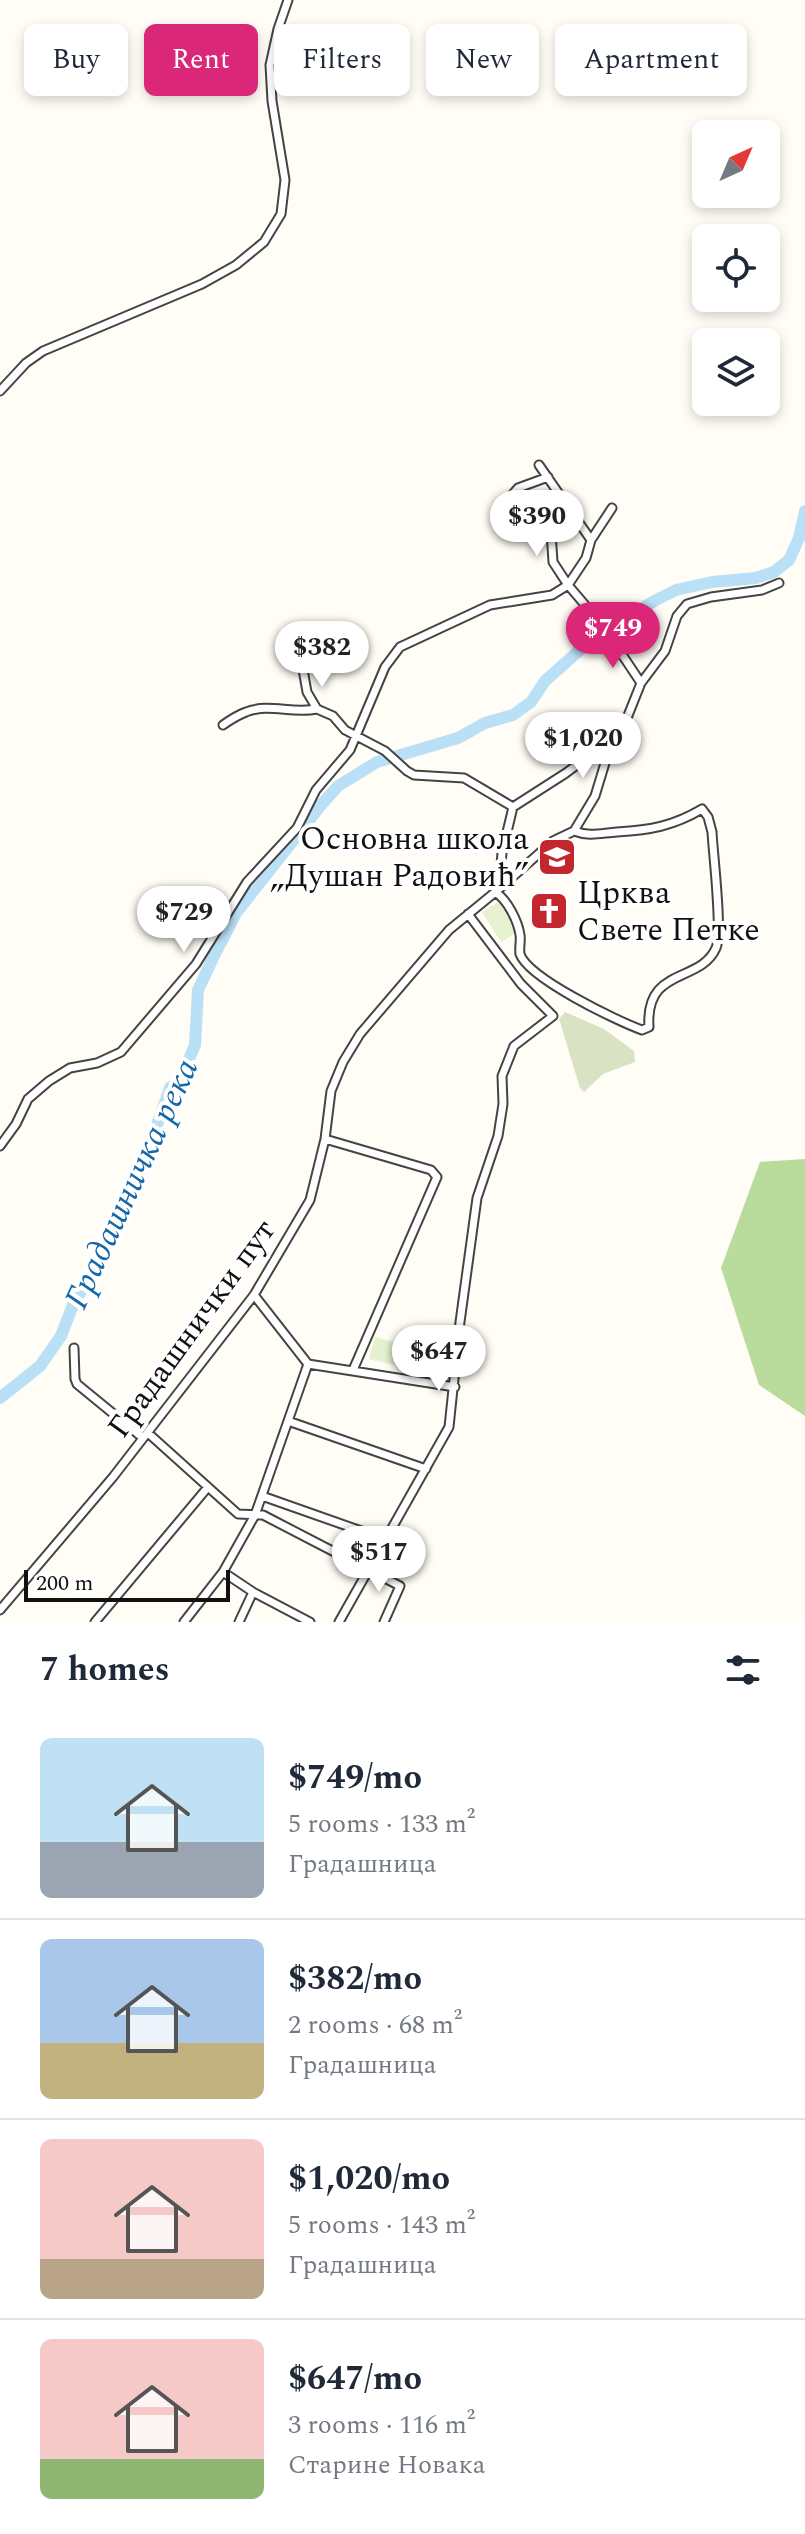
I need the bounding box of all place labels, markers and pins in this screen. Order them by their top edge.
pin: $390 [490,490,584,558]
pin: $749 [566,602,660,670]
pin: $382 [275,621,369,689]
pin: $1,020 [518,712,648,780]
place label: Основна школа „Душан Радовић” [270,815,529,901]
school or university icon: Основна школа „Душан Радовић” [536,836,578,878]
place label: Црква Свете Петке [577,869,760,955]
pin: $729 [137,886,231,954]
church icon: Црква Свете Петке [528,890,570,932]
pin: $647 [392,1325,486,1393]
pin: $517 [332,1526,426,1594]

